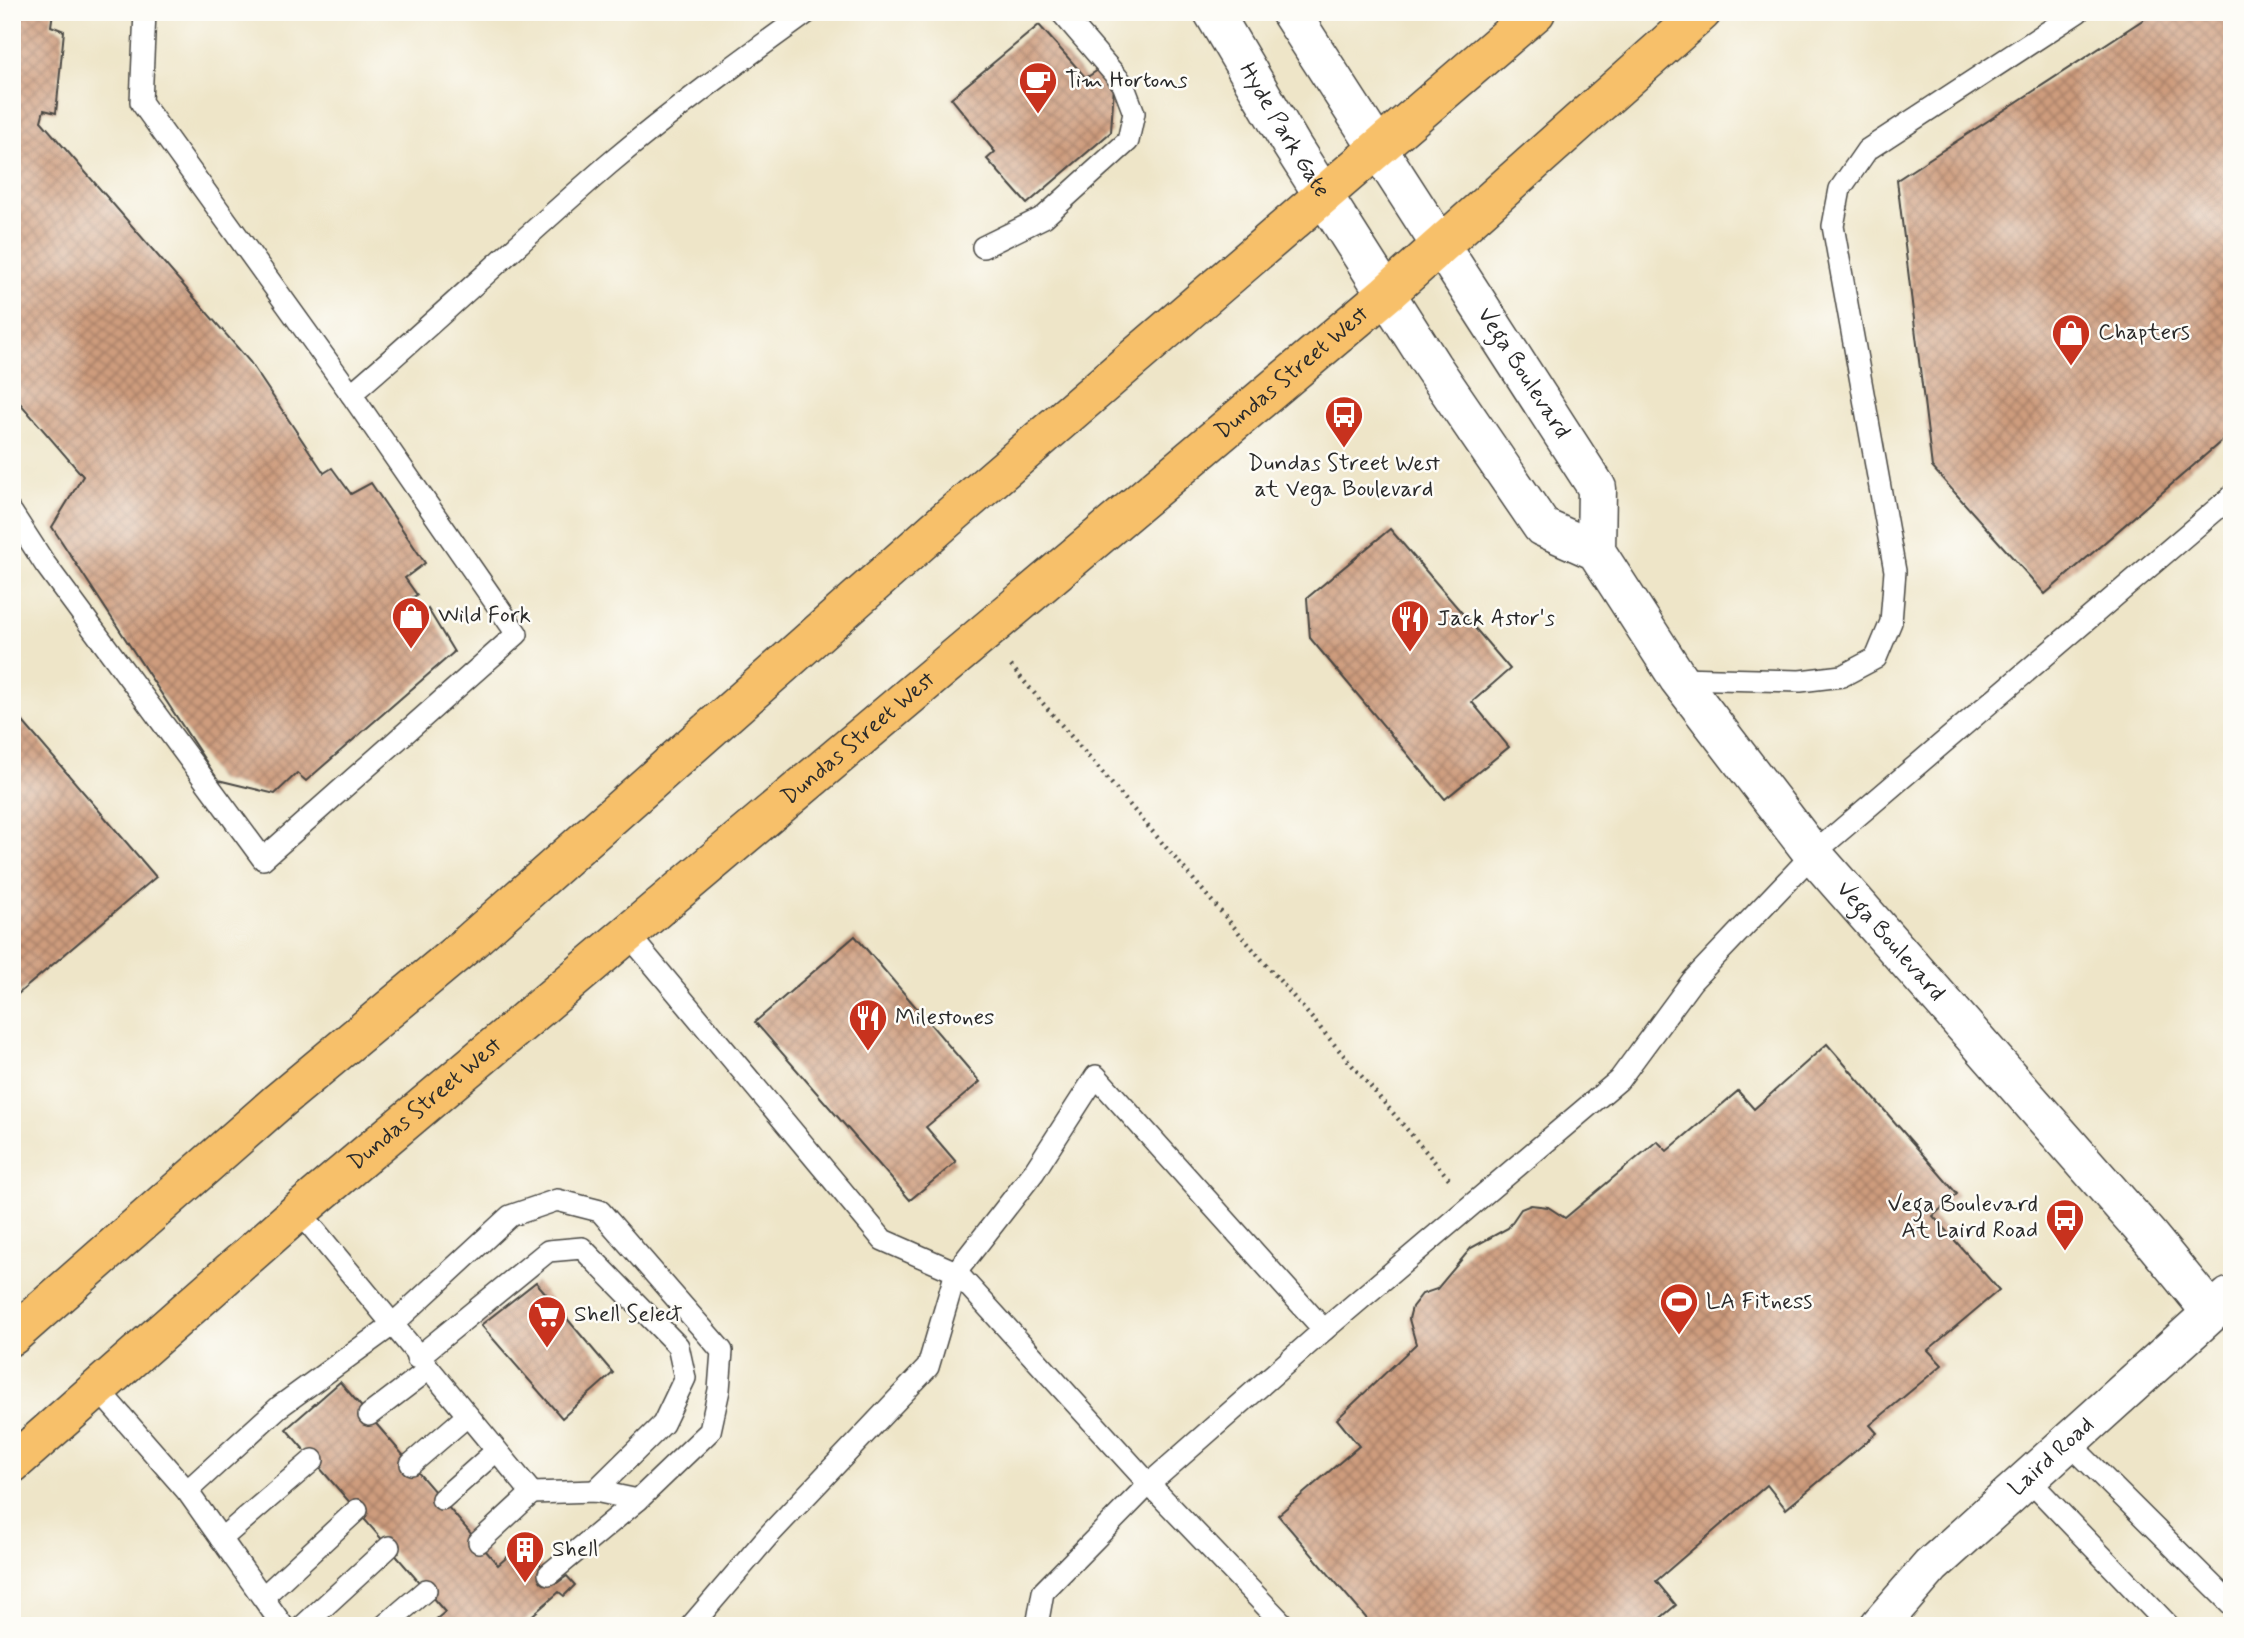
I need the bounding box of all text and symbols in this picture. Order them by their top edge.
street label: Hyde Park Gate [1231,58,1336,204]
cafe icon: Tim Hortons [1017,60,1059,115]
place label: Tim Hortons [1065,66,1188,96]
street label: Dundas Street West [1209,300,1376,447]
street label: Vega Boulevard [1470,302,1577,445]
shop icon: Chapters [2050,312,2092,367]
place label: Chapters [2098,318,2190,348]
bus stop icon: Dundas Street West at Vega Boulevard [1323,394,1365,449]
place label: Dundas Street West at Vega Boulevard [1248,449,1440,507]
shop icon: Wild Fork [390,595,432,650]
restaurant icon: Jack Astor's [1389,598,1431,653]
place label: Wild Fork [438,601,531,631]
place label: Jack Astor's [1437,604,1555,634]
street label: Dundas Street West [776,665,942,812]
street label: Vega Boulevard [1829,875,1951,1008]
restaurant icon: Milestones [847,997,889,1052]
place label: Milestones [895,1003,994,1033]
street label: Dundas Street West [342,1031,509,1178]
place label: Vega Boulevard At Laird Road [1887,1190,2038,1246]
bus stop icon: Vega Boulevard At Laird Road [2044,1197,2086,1252]
sports icon: LA Fitness [1658,1281,1700,1336]
place label: LA Fitness [1706,1287,1812,1317]
supermarket icon: Shell Select [526,1294,568,1349]
place label: Shell Select [574,1300,682,1330]
street label: Laird Road [2003,1411,2101,1503]
building icon: Shell [504,1529,546,1584]
place label: Shell [552,1535,598,1565]

